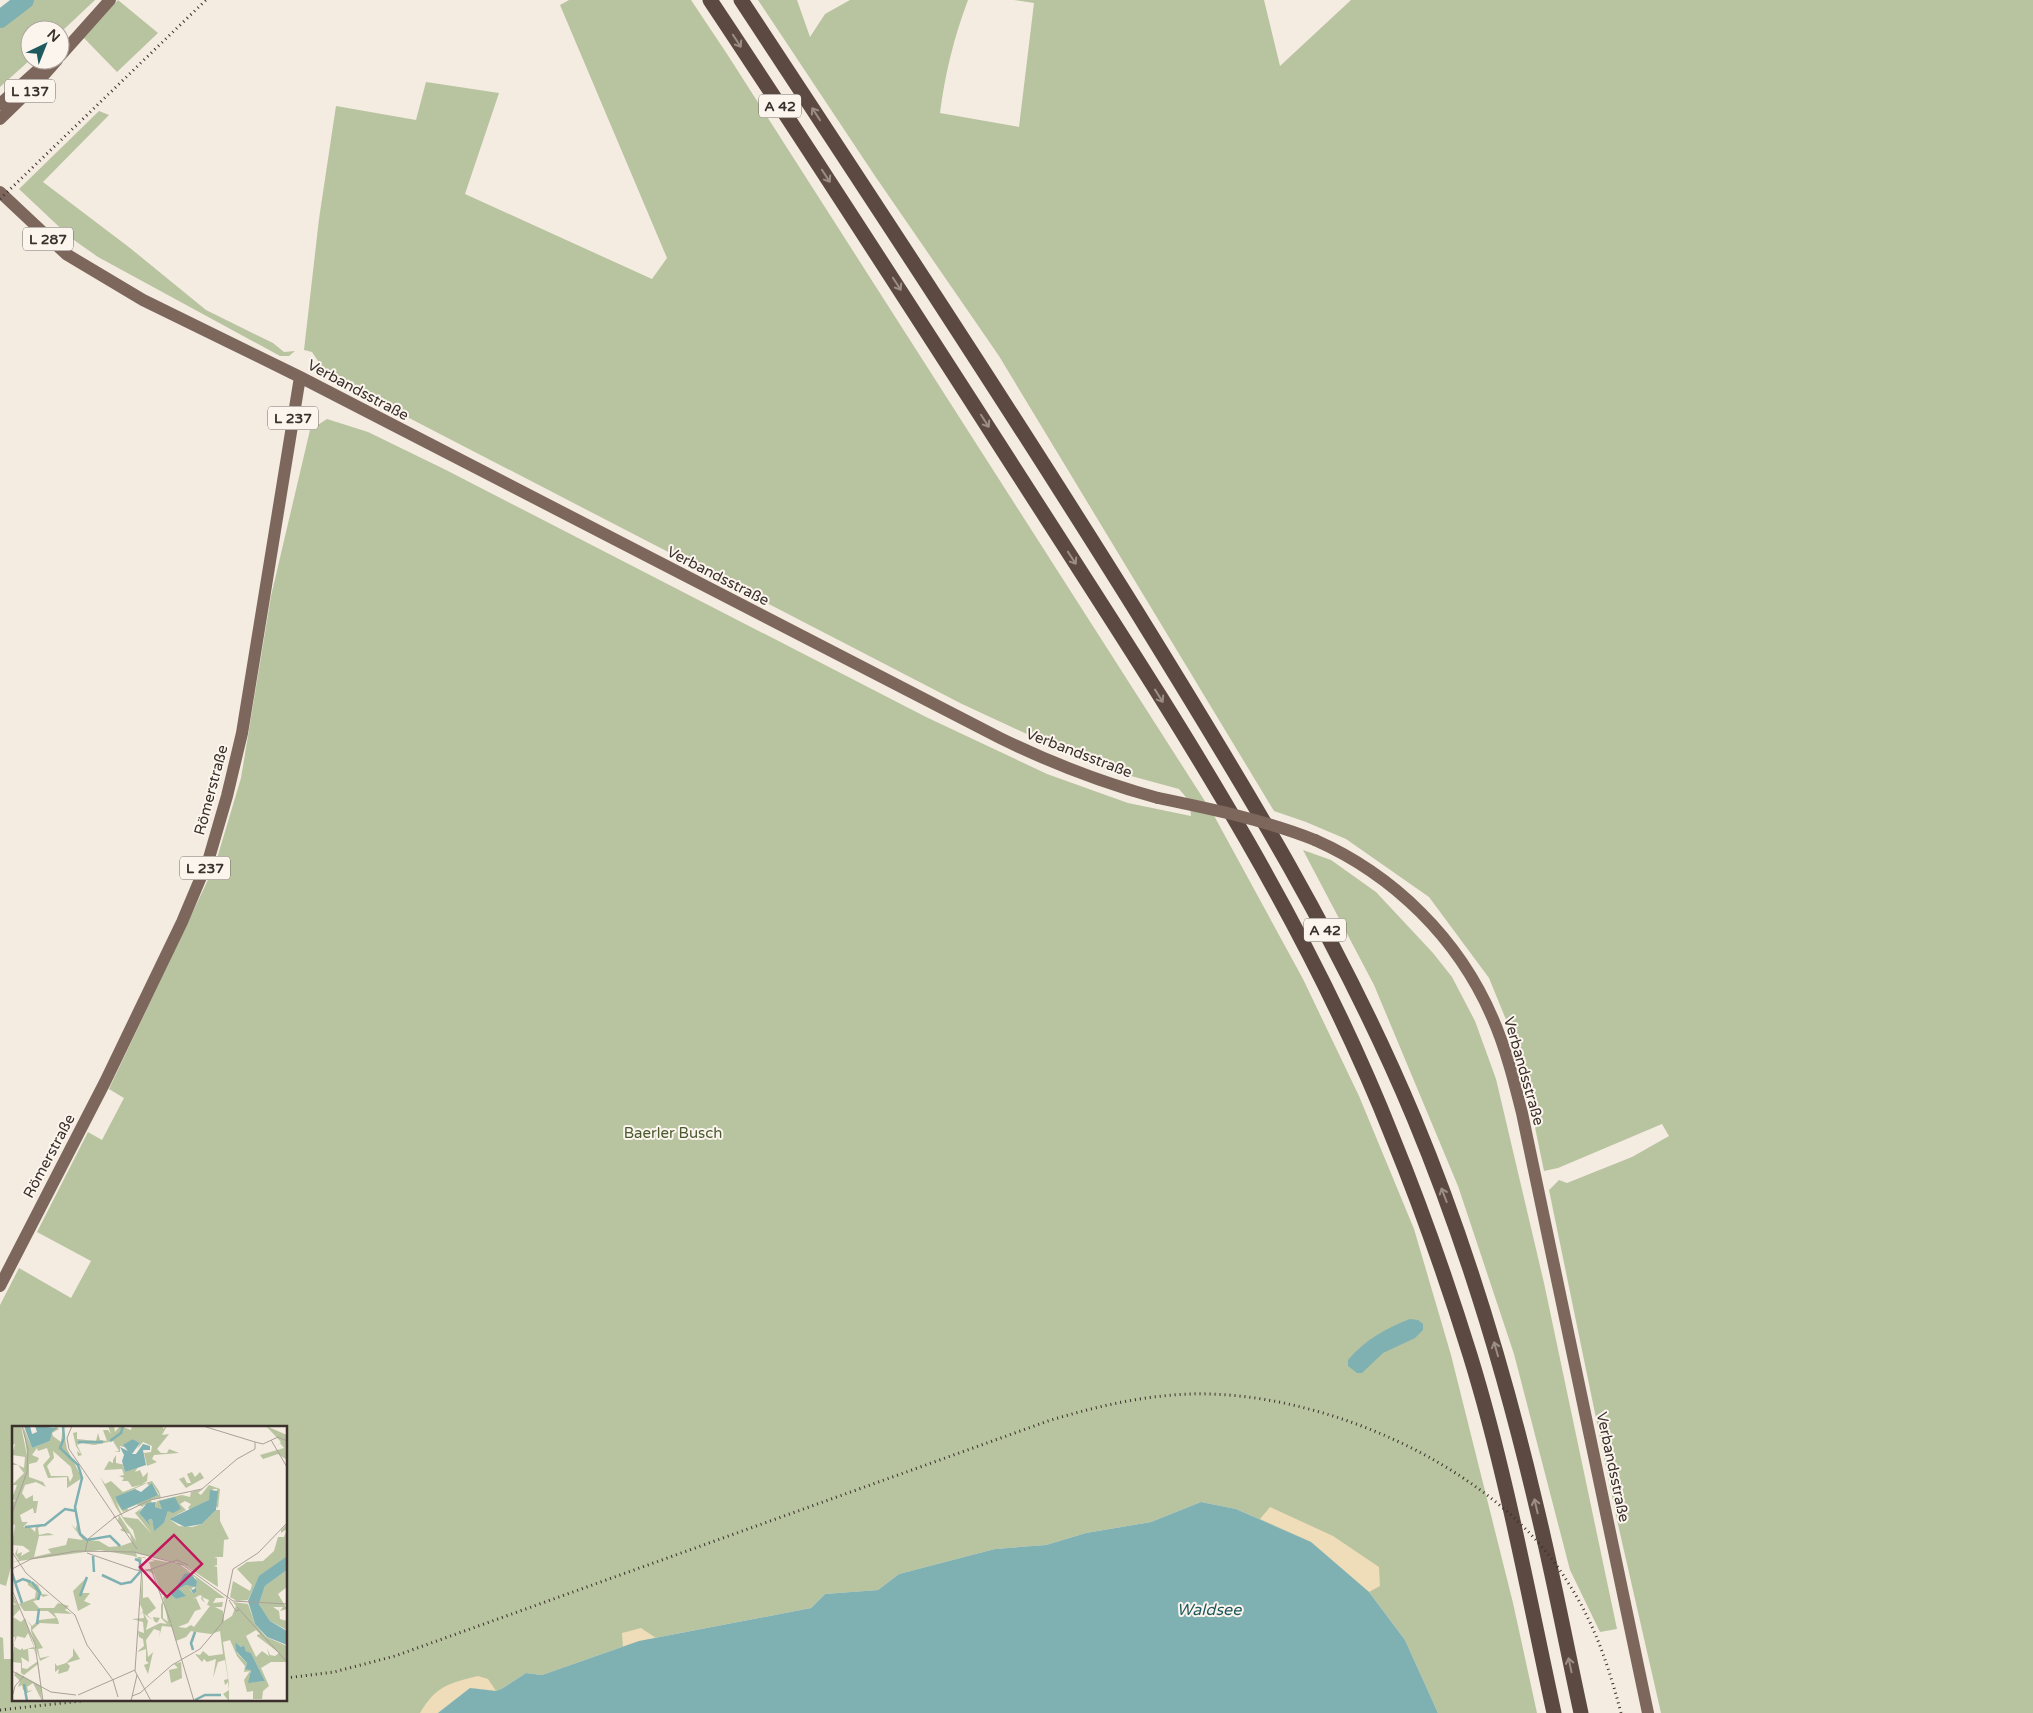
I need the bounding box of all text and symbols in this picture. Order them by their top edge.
north arrow [20,20,70,70]
text: N [44,26,63,46]
one-way arrow [732,33,742,47]
road number: L 137 [5,80,55,102]
road number: A 42 [759,94,801,118]
one-way arrow [811,107,821,121]
one-way arrow [821,169,831,183]
road number: L 287 [23,228,73,250]
one-way arrow [892,277,902,291]
street label: Verbandsstraße [304,356,412,424]
road number: L 237 [268,406,318,429]
one-way arrow [980,414,990,428]
street label: Verbandsstraße [664,543,772,609]
one-way arrow [1067,551,1077,565]
one-way arrow [1154,688,1164,702]
street label: Verbandsstraße [1023,724,1135,782]
street label: Römerstraße [190,743,232,837]
road number: L 237 [180,856,230,880]
road number: A 42 [1304,918,1346,942]
street label: Verbandsstraße [1500,1015,1548,1127]
street label: Römerstraße [19,1111,79,1201]
park label: Baerler Busch [624,1124,722,1142]
one-way arrow [1439,1188,1448,1203]
one-way arrow [1490,1342,1500,1358]
street label: Verbandsstraße [1593,1410,1633,1524]
inset map [12,1426,288,1700]
one-way arrow [1531,1499,1540,1515]
water label: Waldsee [1177,1600,1242,1620]
one-way arrow [1565,1658,1574,1674]

